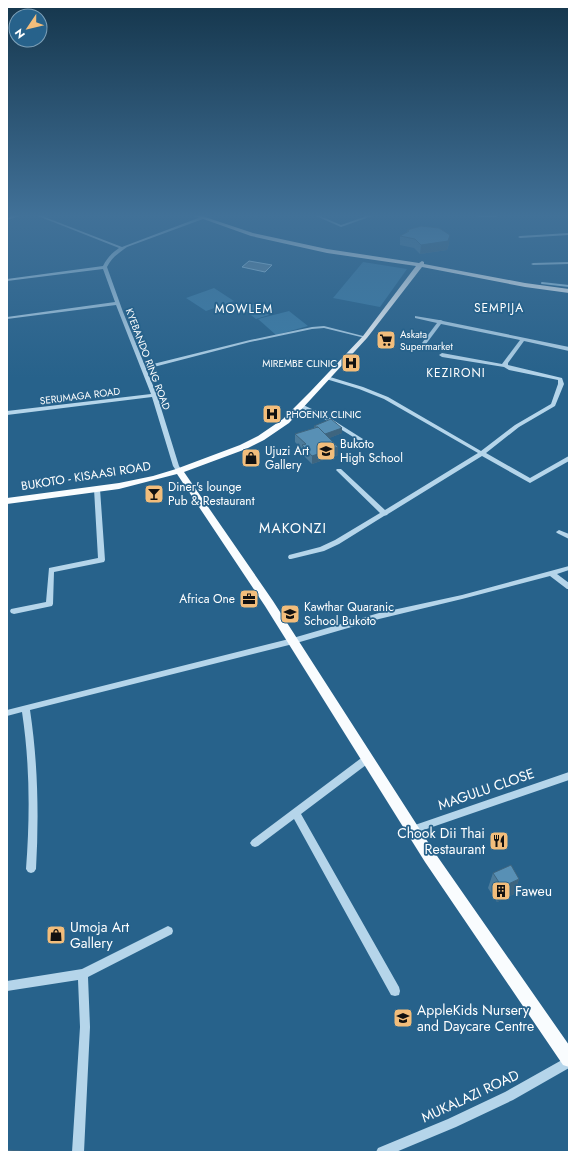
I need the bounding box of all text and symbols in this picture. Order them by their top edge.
north arrow [8,8,48,48]
text: N [11,26,29,42]
district label: SEMPIJA [474,299,524,317]
district label: MOWLEM [215,300,273,318]
street label: KYEBANDO RING ROAD [122,306,174,412]
place label: Askata Supermarket [400,327,453,354]
supermarket icon: Askata Supermarket [375,329,397,351]
hospital icon: MIREMBE CLINIC [340,352,362,374]
place label: MIREMBE CLINIC [262,356,337,371]
district label: KEZIRONI [426,364,486,382]
street label: SERUMAGA ROAD [39,384,121,408]
hospital icon: PHOENIX CLINIC [261,403,283,425]
place label: PHOENIX CLINIC [286,407,362,422]
place label: Bukoto High School [340,435,403,467]
school or university icon: Bukoto High School [315,440,337,462]
place label: Ujuzi Art Gallery [265,442,309,474]
shop icon: Ujuzi Art Gallery [240,447,262,469]
street label: BUKOTO - KISAASI ROAD [20,457,152,495]
place label: Diner's lounge Pub & Restaurant [168,478,255,510]
bar icon: Diner's lounge Pub & Restaurant [143,483,165,505]
district label: MAKONZI [259,518,327,538]
office icon: Africa One [238,588,260,610]
place label: Africa One [179,590,235,608]
place label: Kawthar Quaranic School Bukoto [304,598,394,630]
school or university icon: Kawthar Quaranic School Bukoto [279,603,301,625]
street label: MAGULU CLOSE [435,763,537,815]
place label: Chook Dii Thai Restaurant [397,823,486,859]
restaurant icon: Chook Dii Thai Restaurant [488,830,510,852]
building icon: Faweu [490,880,512,902]
place label: Faweu [515,881,552,901]
place label: Umoja Art Gallery [70,917,130,953]
shop icon: Umoja Art Gallery [45,924,67,946]
place label: AppleKids Nursery and Daycare Centre [417,1000,534,1036]
school or university icon: AppleKids Nursery and Daycare Centre [392,1007,414,1029]
street label: MUKALAZI ROAD [418,1065,522,1127]

